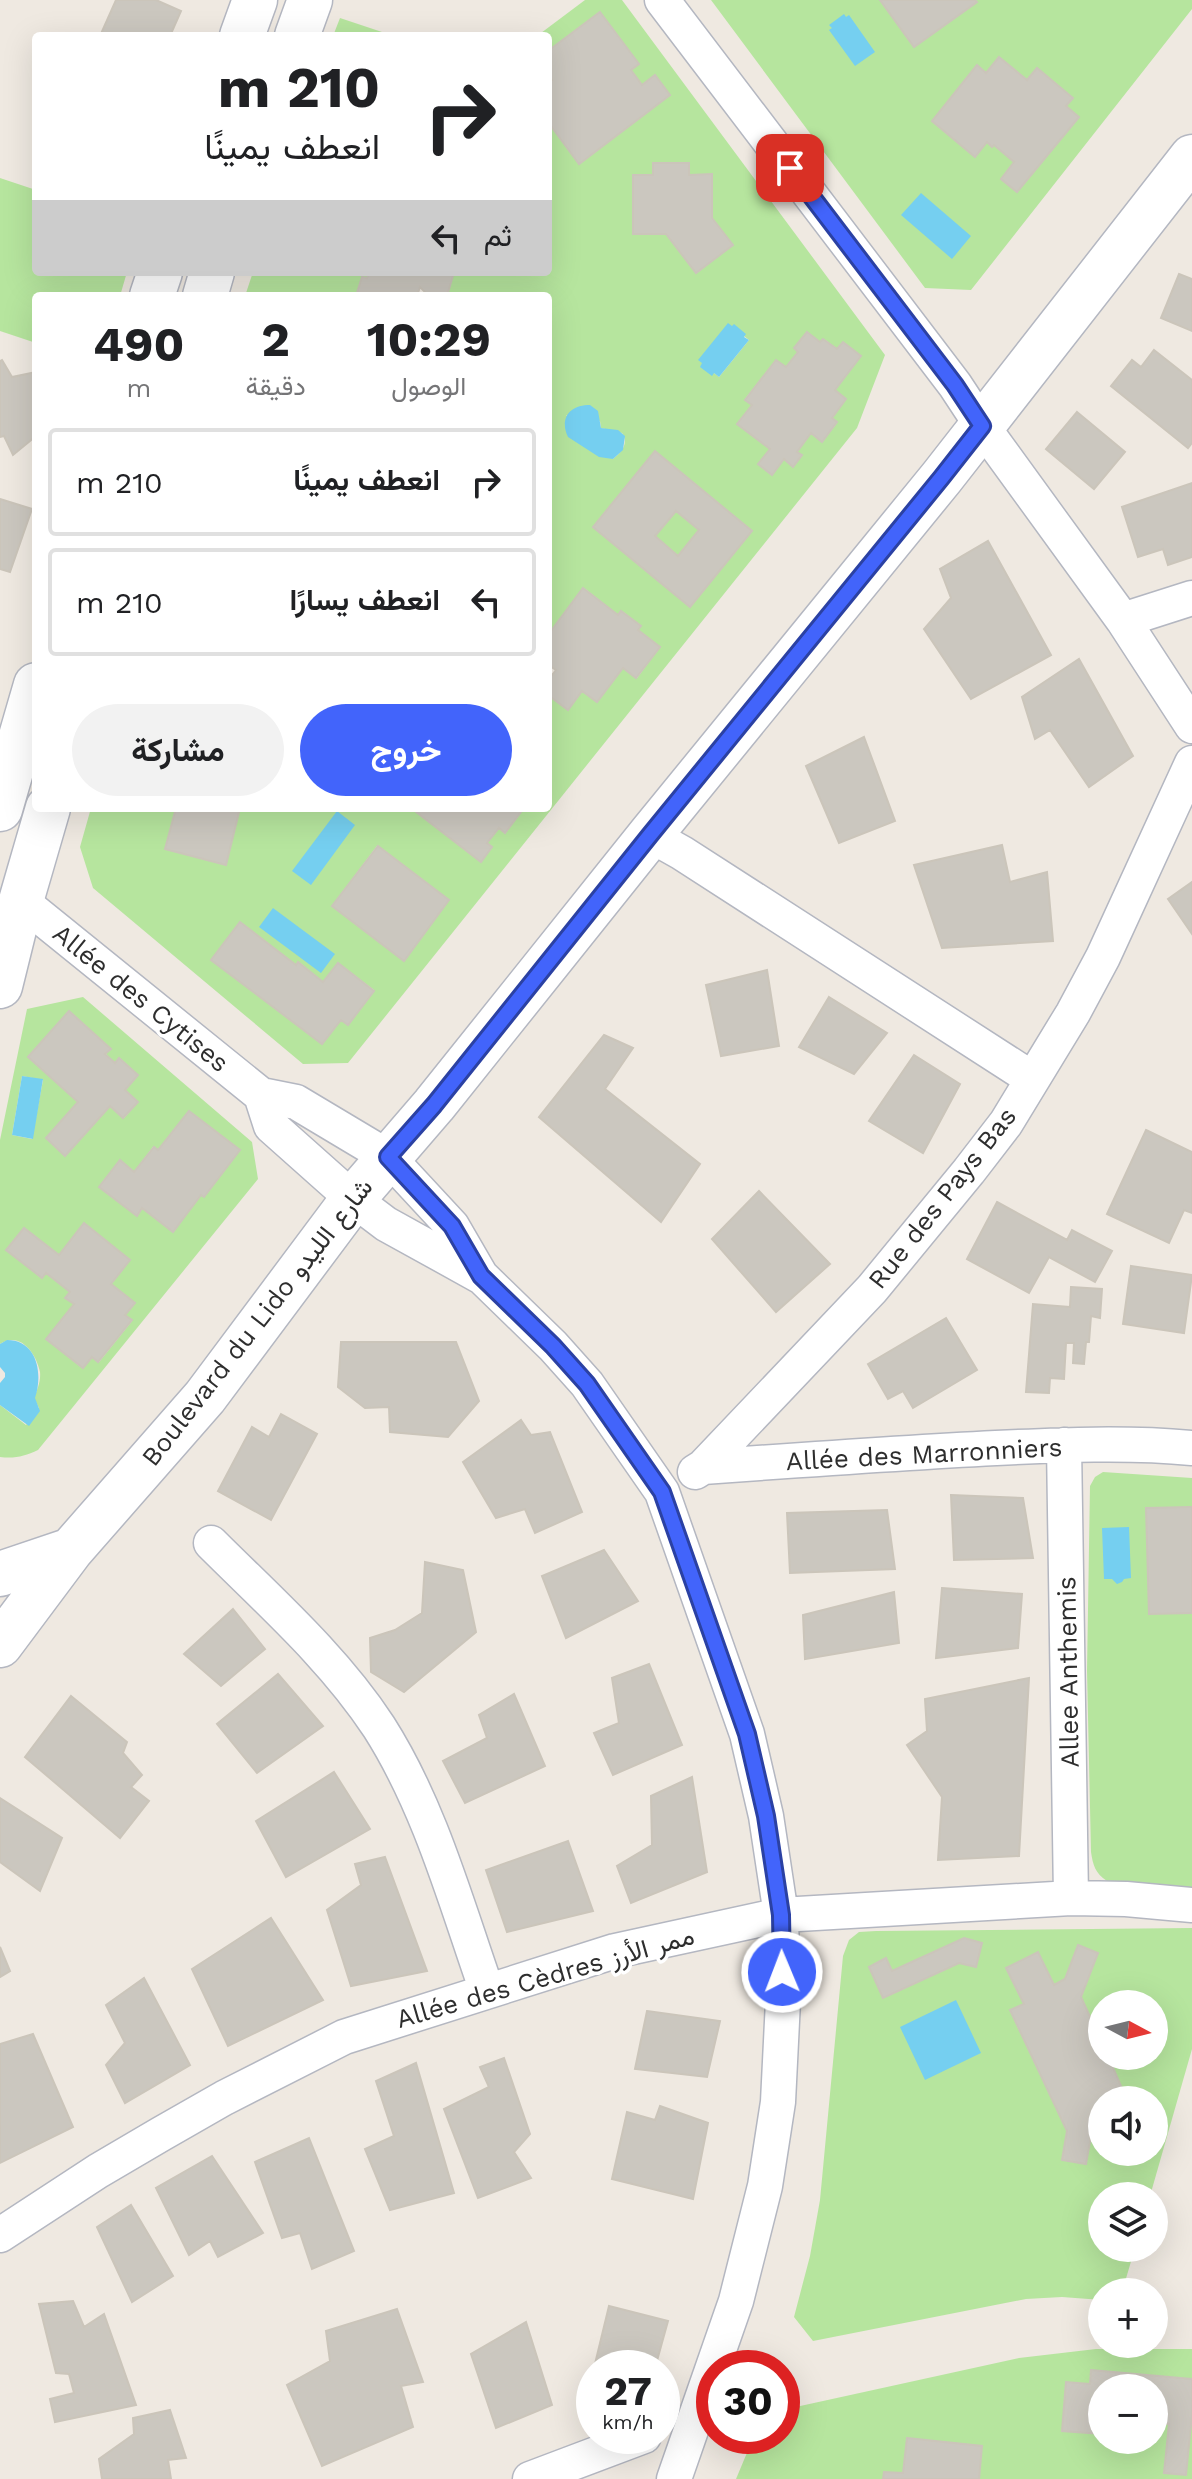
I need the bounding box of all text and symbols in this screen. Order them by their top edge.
text: 210 m [218,55,380,121]
icon: right [408,64,512,168]
text: انعطف يمينًا [204,126,380,168]
pin [756,134,824,202]
icon: arrive [768,146,812,190]
icon: left [424,216,468,260]
text: ثم [484,218,512,253]
text: 2 [261,311,290,368]
text: 10:29 [367,311,491,368]
text: 490 [93,316,185,373]
text: دقيقة [246,371,306,401]
text: الوصول [391,371,466,401]
text: m [126,373,151,403]
icon: right [464,460,508,504]
text: انعطف يمينًا [293,462,440,497]
text: 210 m [76,465,163,500]
icon: left [464,580,508,624]
text: انعطف يسارًا [289,582,440,617]
text: 210 m [76,585,163,620]
button: مشاركة [72,704,284,796]
button: خروج [300,704,512,796]
street label: Allée des Cytises [47,918,235,1078]
street label: Rue des Pays Bas [862,1101,1022,1295]
street label: Boulevard du Lido شارع الليدو [135,1172,381,1474]
street label: Allée des Marronniers [785,1432,1063,1476]
street label: Allee Anthemis [1051,1576,1085,1768]
street label: Allée des Cèdres ممر الأرز [393,1920,698,2035]
position arrow [740,1930,824,2014]
north arrow [1088,1990,1168,2070]
map controls [1088,1990,1168,2454]
button: sound [1088,2086,1168,2166]
button: layers [1088,2182,1168,2262]
button: + [1088,2278,1168,2358]
speed limit sign: 30 [696,2350,800,2454]
text: 27 [604,2368,652,2415]
button: − [1088,2374,1168,2454]
text: km/h [602,2410,654,2434]

